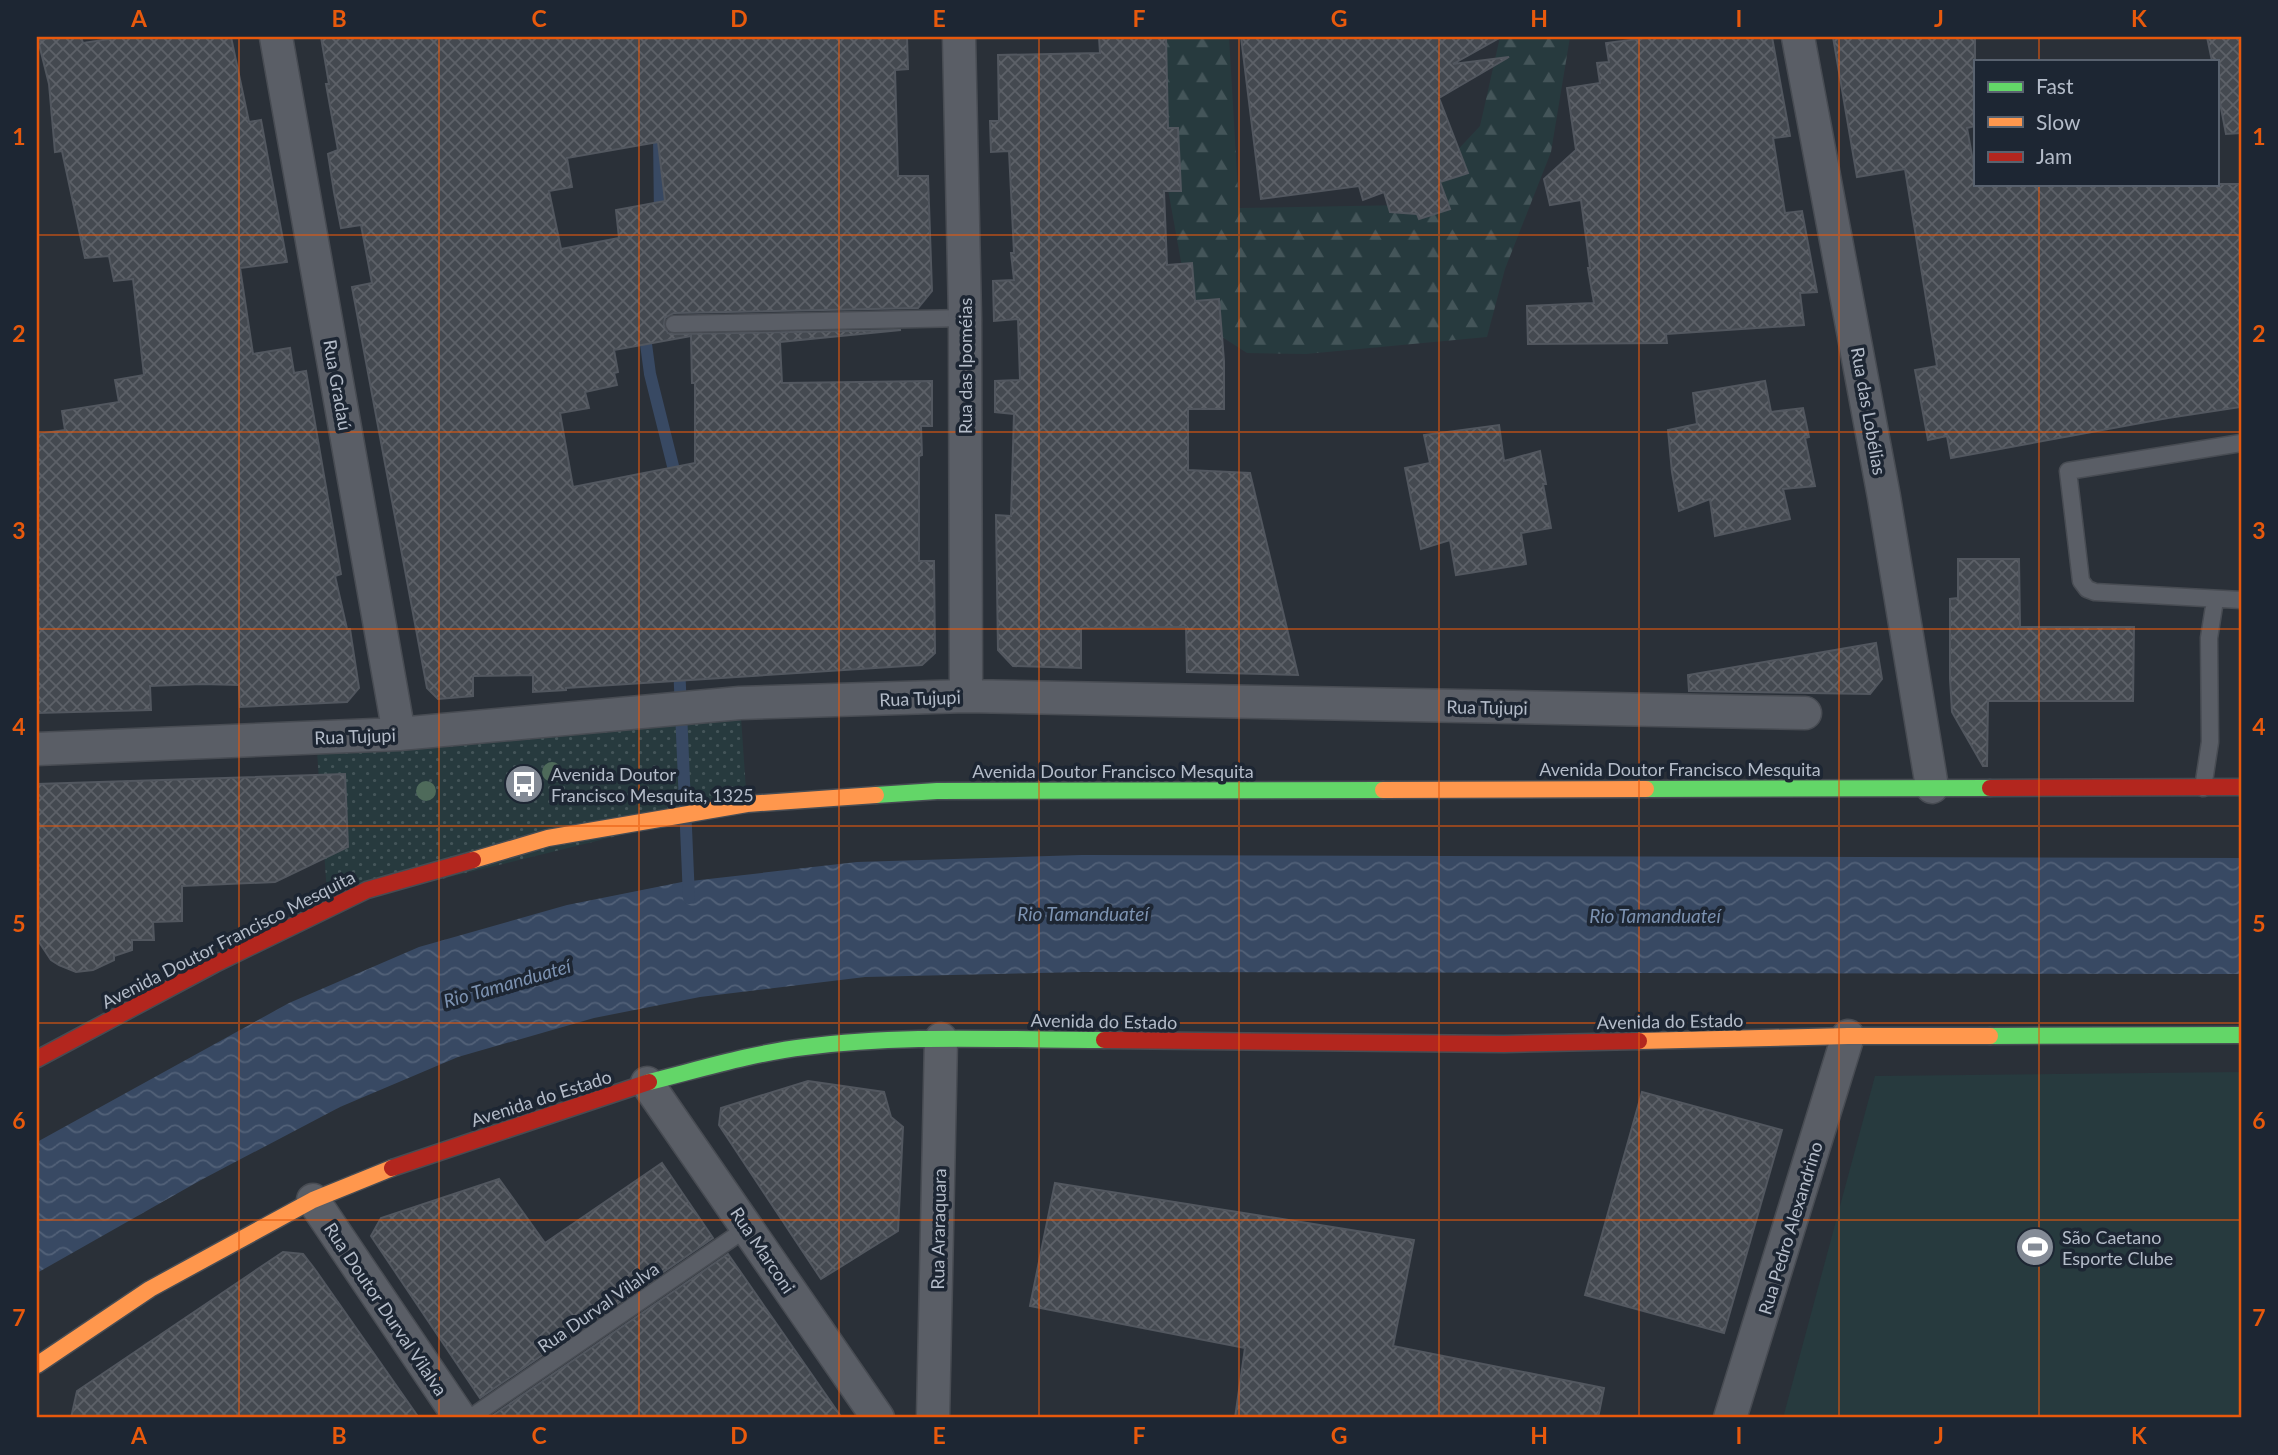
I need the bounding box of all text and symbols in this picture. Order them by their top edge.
text: A [130,4,148,32]
text: B [331,4,347,32]
text: C [531,4,547,32]
text: D [730,4,748,32]
text: E [932,4,946,32]
text: F [1132,4,1146,32]
text: G [1331,4,1347,32]
text: H [1530,4,1548,32]
text: I [1736,4,1742,32]
text: J [1934,4,1944,32]
text: K [2131,4,2147,32]
legend [1974,60,2218,186]
text: Fast [2036,73,2074,98]
text: Slow [2036,109,2081,134]
text: 1 [12,122,26,150]
text: 1 [2252,122,2266,150]
text: Jam [2036,143,2072,168]
street label: Rua das Ipoméias [954,298,976,434]
text: 2 [12,319,26,347]
text: 2 [2252,319,2266,347]
street label: Rua Gradaú [319,338,357,432]
street label: Rua das Lobélias [1847,345,1891,477]
text: 3 [12,516,26,544]
text: 3 [2252,516,2266,544]
street label: Rua Tujupi [879,686,961,710]
street label: Rua Tujupi [1446,695,1528,719]
text: 4 [12,712,26,740]
text: 4 [2252,712,2266,740]
street label: Rua Tujupi [314,724,396,748]
street label: Avenida Doutor Francisco Mesquita [1539,758,1821,780]
street label: Avenida Doutor Francisco Mesquita [972,760,1254,782]
bus stop icon: Avenida Doutor Francisco Mesquita, 1325 [503,763,545,805]
place label: Avenida Doutor Francisco Mesquita, 1325 [551,763,754,806]
street label: Avenida Doutor Francisco Mesquita [98,865,358,1013]
water label: Rio Tamanduateí [1017,902,1150,925]
water label: Rio Tamanduateí [1589,904,1722,927]
text: 5 [12,909,26,937]
text: 5 [2252,909,2266,937]
water label: Rio Tamanduateí [441,953,575,1012]
street label: Avenida do Estado [1030,1009,1178,1033]
street label: Avenida do Estado [1596,1009,1744,1033]
street label: Avenida do Estado [468,1065,614,1131]
text: 6 [12,1106,26,1134]
text: 6 [2252,1106,2266,1134]
street label: Rua Pedro Alexandrino [1753,1139,1827,1317]
street label: Rua Araraquara [926,1168,950,1290]
street label: Rua Marconi [726,1203,800,1297]
street label: Rua Doutor Durval Vilalva [320,1218,452,1400]
sports icon: São Caetano Esporte Clube [2014,1226,2056,1268]
place label: São Caetano Esporte Clube [2062,1226,2173,1269]
street label: Rua Durval Vilalva [533,1257,663,1357]
text: 7 [12,1303,26,1331]
text: 7 [2252,1303,2266,1331]
text: A [130,1421,148,1449]
text: B [331,1421,347,1449]
text: C [531,1421,547,1449]
text: D [730,1421,748,1449]
text: E [932,1421,946,1449]
text: F [1132,1421,1146,1449]
text: G [1331,1421,1347,1449]
text: H [1530,1421,1548,1449]
text: I [1736,1421,1742,1449]
text: J [1934,1421,1944,1449]
text: K [2131,1421,2147,1449]

